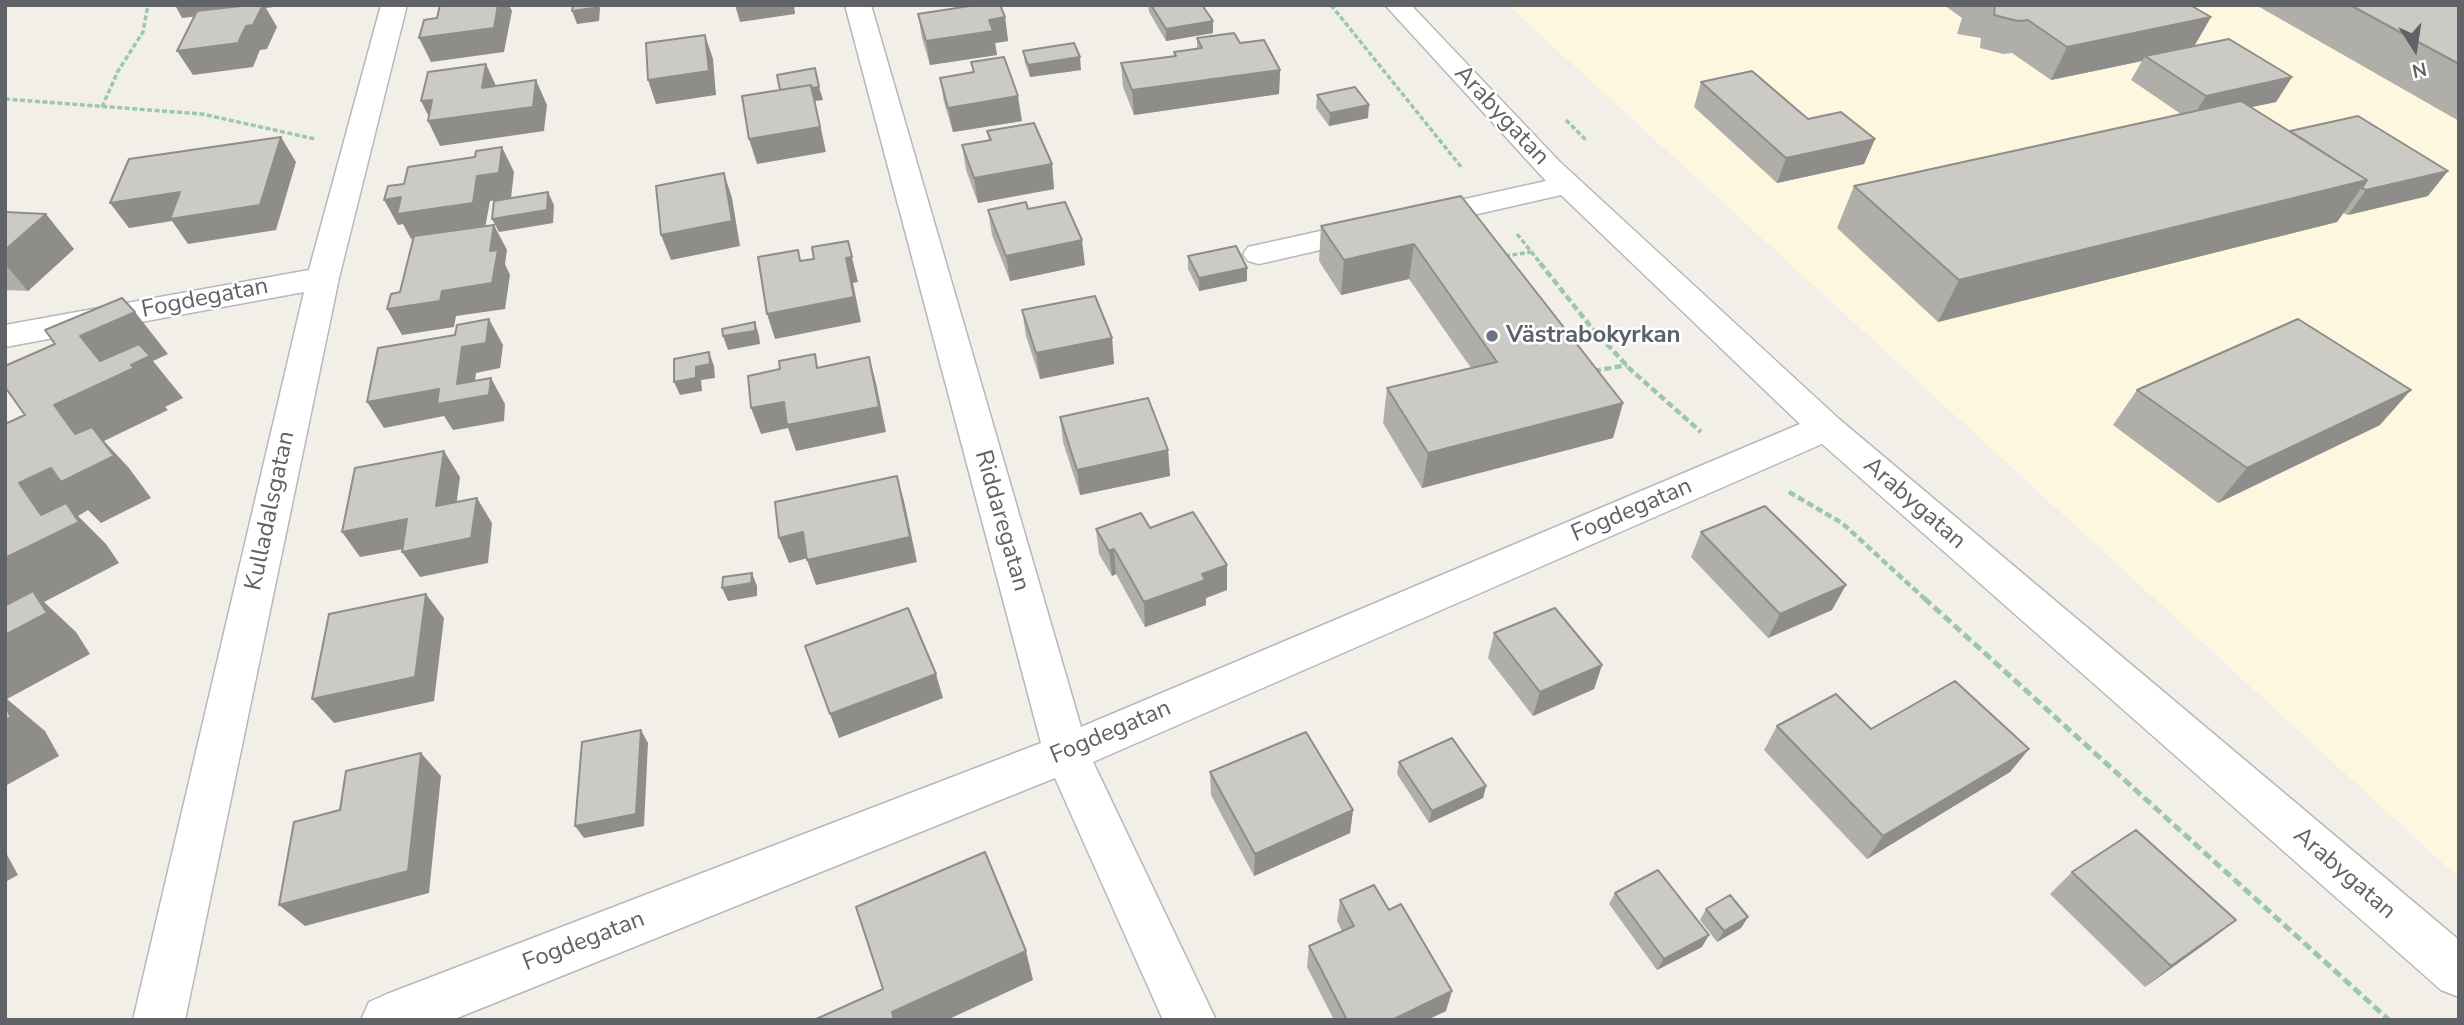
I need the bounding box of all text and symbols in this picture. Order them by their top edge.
north arrow [2380,14,2450,84]
text: N [2410,55,2429,84]
street label: Arabygatan [1447,60,1555,172]
street label: Fogdegatan [139,273,271,325]
place label: Västrabokyrkan [1506,322,1681,350]
marker: Västrabokyrkan [1484,328,1500,344]
street label: Kulladalsgatan [240,429,302,593]
street label: Riddaregatan [967,447,1035,595]
street label: Arabygatan [1857,452,1971,556]
street label: Fogdegatan [1567,473,1697,549]
street label: Fogdegatan [1046,695,1176,771]
street label: Arabygatan [2287,822,2401,926]
street label: Fogdegatan [519,906,649,978]

